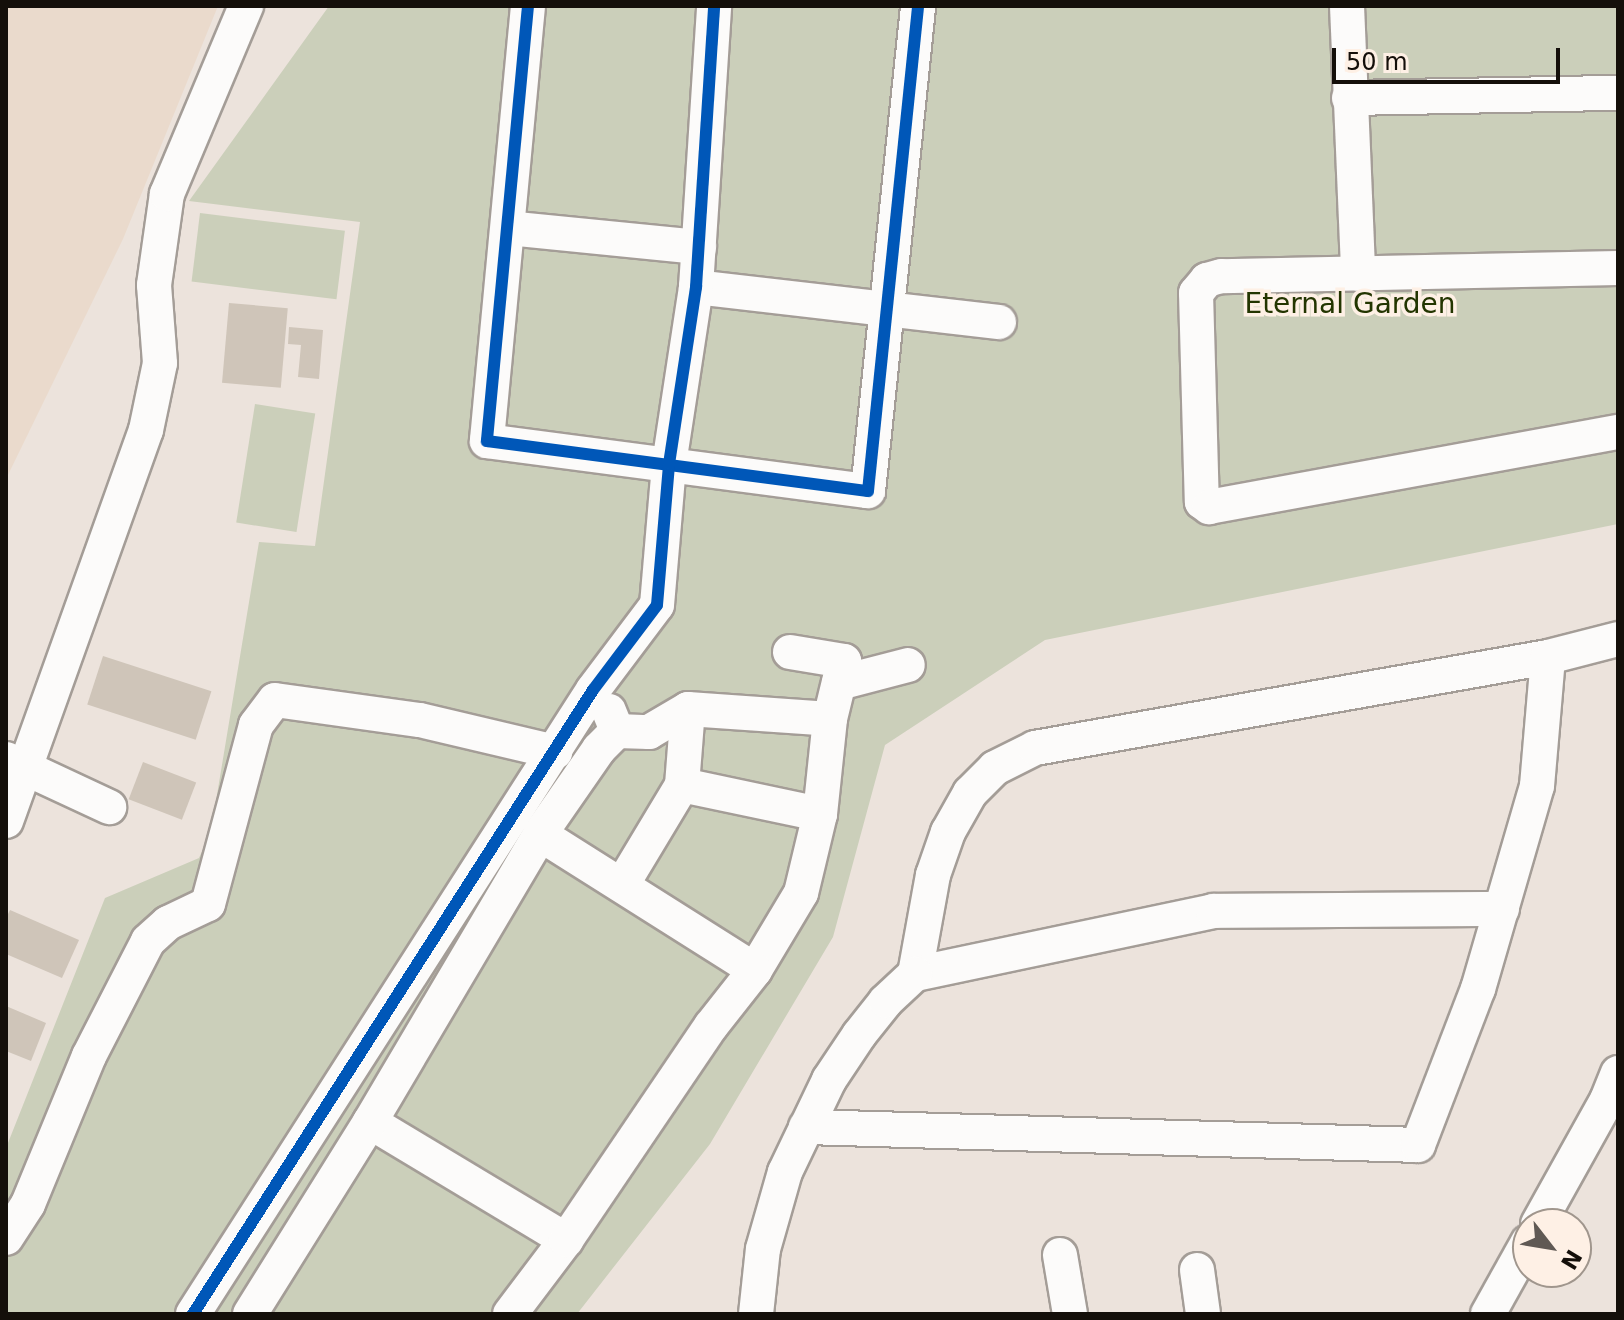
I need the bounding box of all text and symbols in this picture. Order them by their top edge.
scale bar [1336,32,1564,82]
text: 50 m [1346,48,1408,76]
park label: Eternal Garden [1244,287,1456,321]
north arrow [1512,1208,1592,1288]
text: N [1556,1245,1587,1274]

